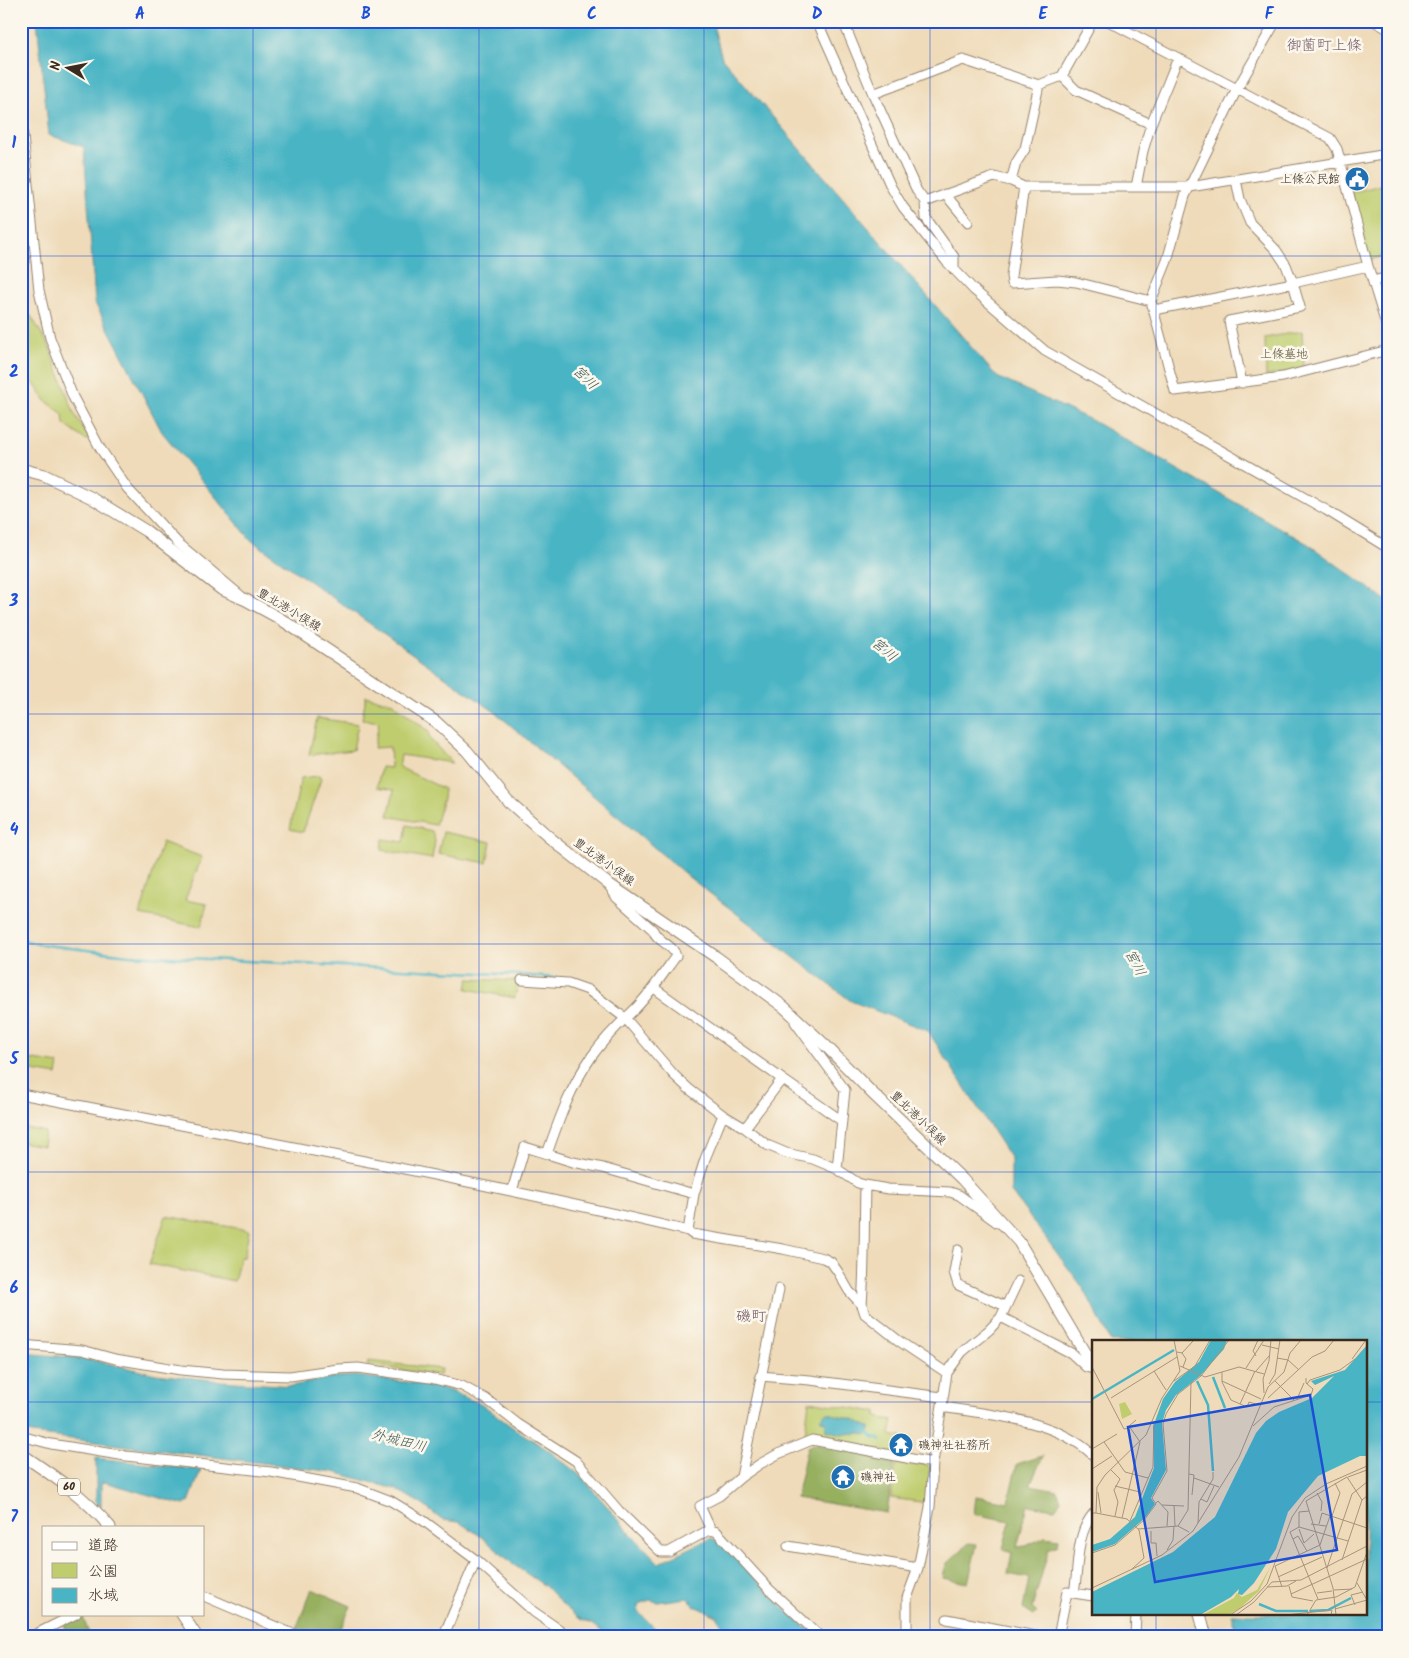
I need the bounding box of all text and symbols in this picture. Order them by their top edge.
text: A [135,2,145,27]
text: B [361,2,371,27]
text: C [587,2,597,27]
text: D [812,2,823,27]
text: E [1039,2,1049,27]
text: F [1265,2,1275,27]
district label: 御薗町上條 [1286,34,1362,58]
north arrow [42,42,92,92]
text: N [45,59,68,72]
text: 1 [12,131,17,156]
public building icon: 上條公民館 [1344,166,1370,192]
place label: 上條公民館 [1280,170,1340,189]
park label: 上條墓地 [1260,345,1308,364]
text: 2 [9,360,19,385]
water label: 宮川 [567,360,603,396]
street label: 豊北港小俣線 [253,583,325,637]
text: 3 [9,589,19,614]
water label: 宮川 [866,633,902,667]
text: 4 [10,818,19,843]
street label: 豊北港小俣線 [569,833,639,891]
water label: 宮川 [1119,946,1151,980]
text: 5 [9,1047,20,1072]
street label: 豊北港小俣線 [885,1086,951,1150]
text: 6 [10,1276,19,1301]
district label: 磯町 [736,1305,767,1329]
inset map [1092,1340,1366,1616]
water label: 外城田川 [369,1424,429,1458]
temple icon: 磯神社社務所 [888,1432,914,1458]
place label: 磯神社社務所 [918,1436,990,1455]
temple icon: 磯神社 [830,1464,856,1490]
place label: 磯神社 [860,1468,896,1487]
road number: 60 [58,1478,80,1495]
text: 7 [10,1505,18,1530]
legend [42,1526,205,1616]
text: 道路 [88,1534,118,1558]
text: 公園 [88,1560,118,1584]
text: 水域 [88,1584,118,1608]

